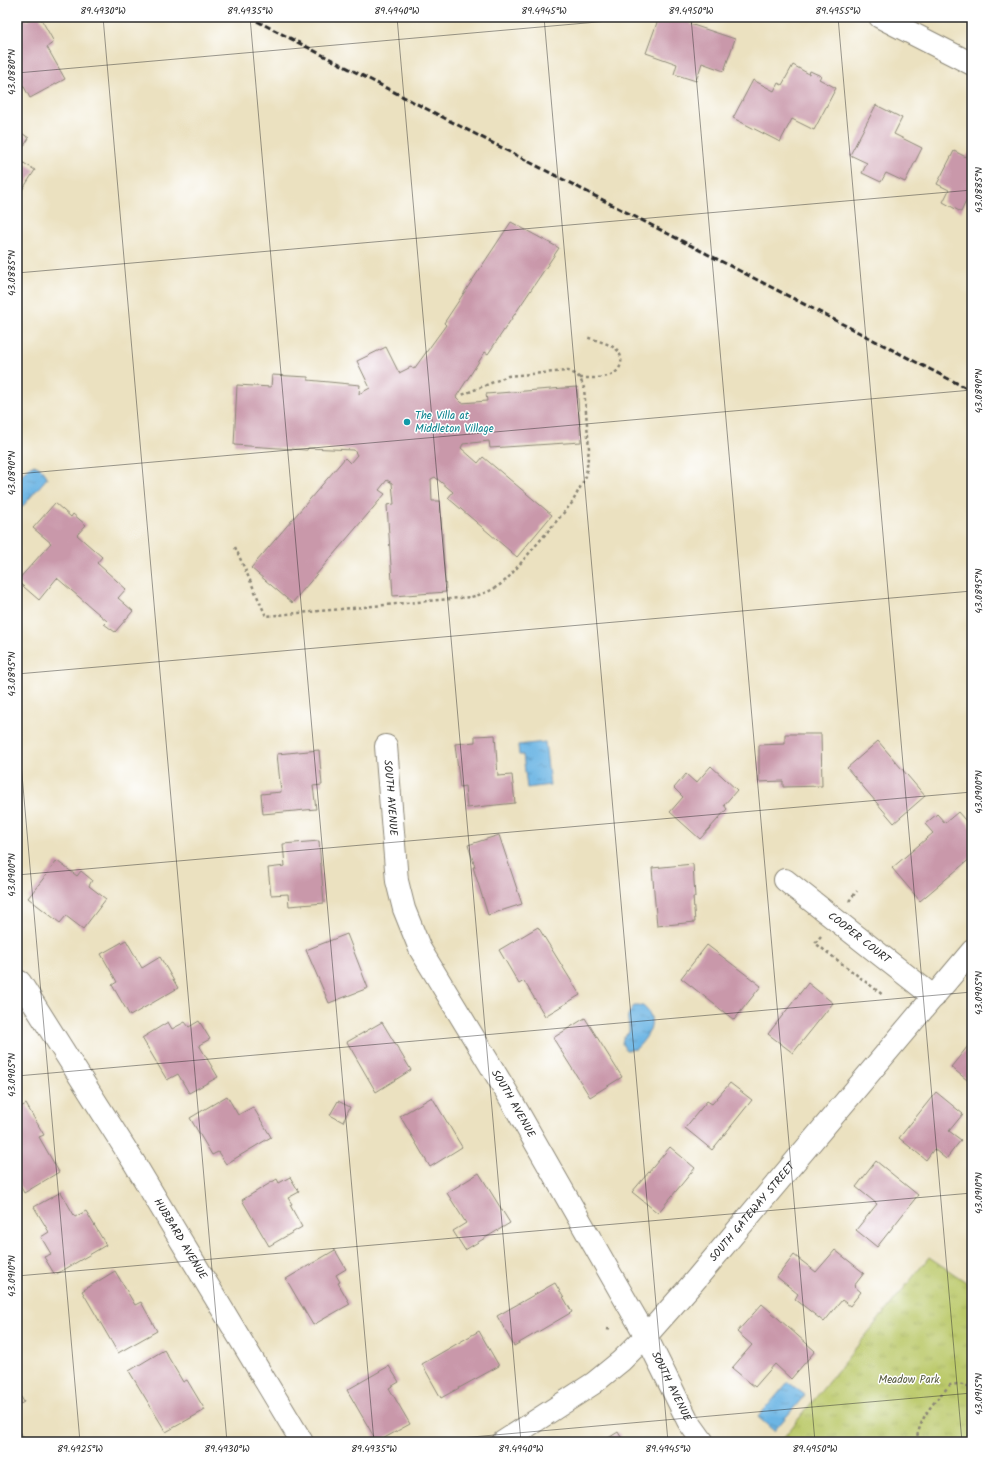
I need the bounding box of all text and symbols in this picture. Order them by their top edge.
text: 89.4930°W [80,3,126,19]
text: 89.4935°W [227,3,273,19]
text: 89.4940°W [374,3,420,19]
text: 89.4945°W [521,3,567,19]
text: 89.4950°W [668,3,714,19]
text: 89.4955°W [815,3,861,19]
text: 43.0880°N [4,49,20,95]
text: 43.0885°N [971,167,987,213]
text: 43.0885°N [4,250,20,296]
text: 43.0890°N [971,368,987,413]
place label: The Villa at Middleton Village [415,407,494,438]
marker: The Villa at Middleton Village [402,417,412,427]
text: 43.0890°N [4,450,20,495]
text: 43.0895°N [971,568,987,614]
text: 43.0895°N [4,651,20,697]
street label: SOUTH AVENUE [378,759,402,837]
text: 43.0900°N [971,770,987,814]
text: 43.0900°N [4,853,20,897]
street label: COOPER COURT [824,908,895,969]
text: 43.0905°N [971,971,987,1015]
text: 43.0905°N [4,1053,20,1097]
street label: SOUTH AVENUE [486,1066,540,1142]
street label: SOUTH GATEWAY STREET [705,1157,800,1266]
text: 43.0910°N [971,1172,987,1214]
street label: HUBBARD AVENUE [149,1195,212,1284]
text: 43.0910°N [4,1255,20,1297]
street label: SOUTH AVENUE [646,1348,696,1425]
park label: Meadow Park [878,1371,940,1389]
text: 43.0915°N [971,1373,987,1415]
text: 89.4925°W [57,1441,103,1457]
text: 89.4930°W [204,1441,250,1457]
text: 89.4935°W [351,1441,397,1457]
text: 89.4940°W [498,1441,544,1457]
text: 89.4945°W [645,1441,691,1457]
text: 89.4950°W [792,1441,838,1457]

